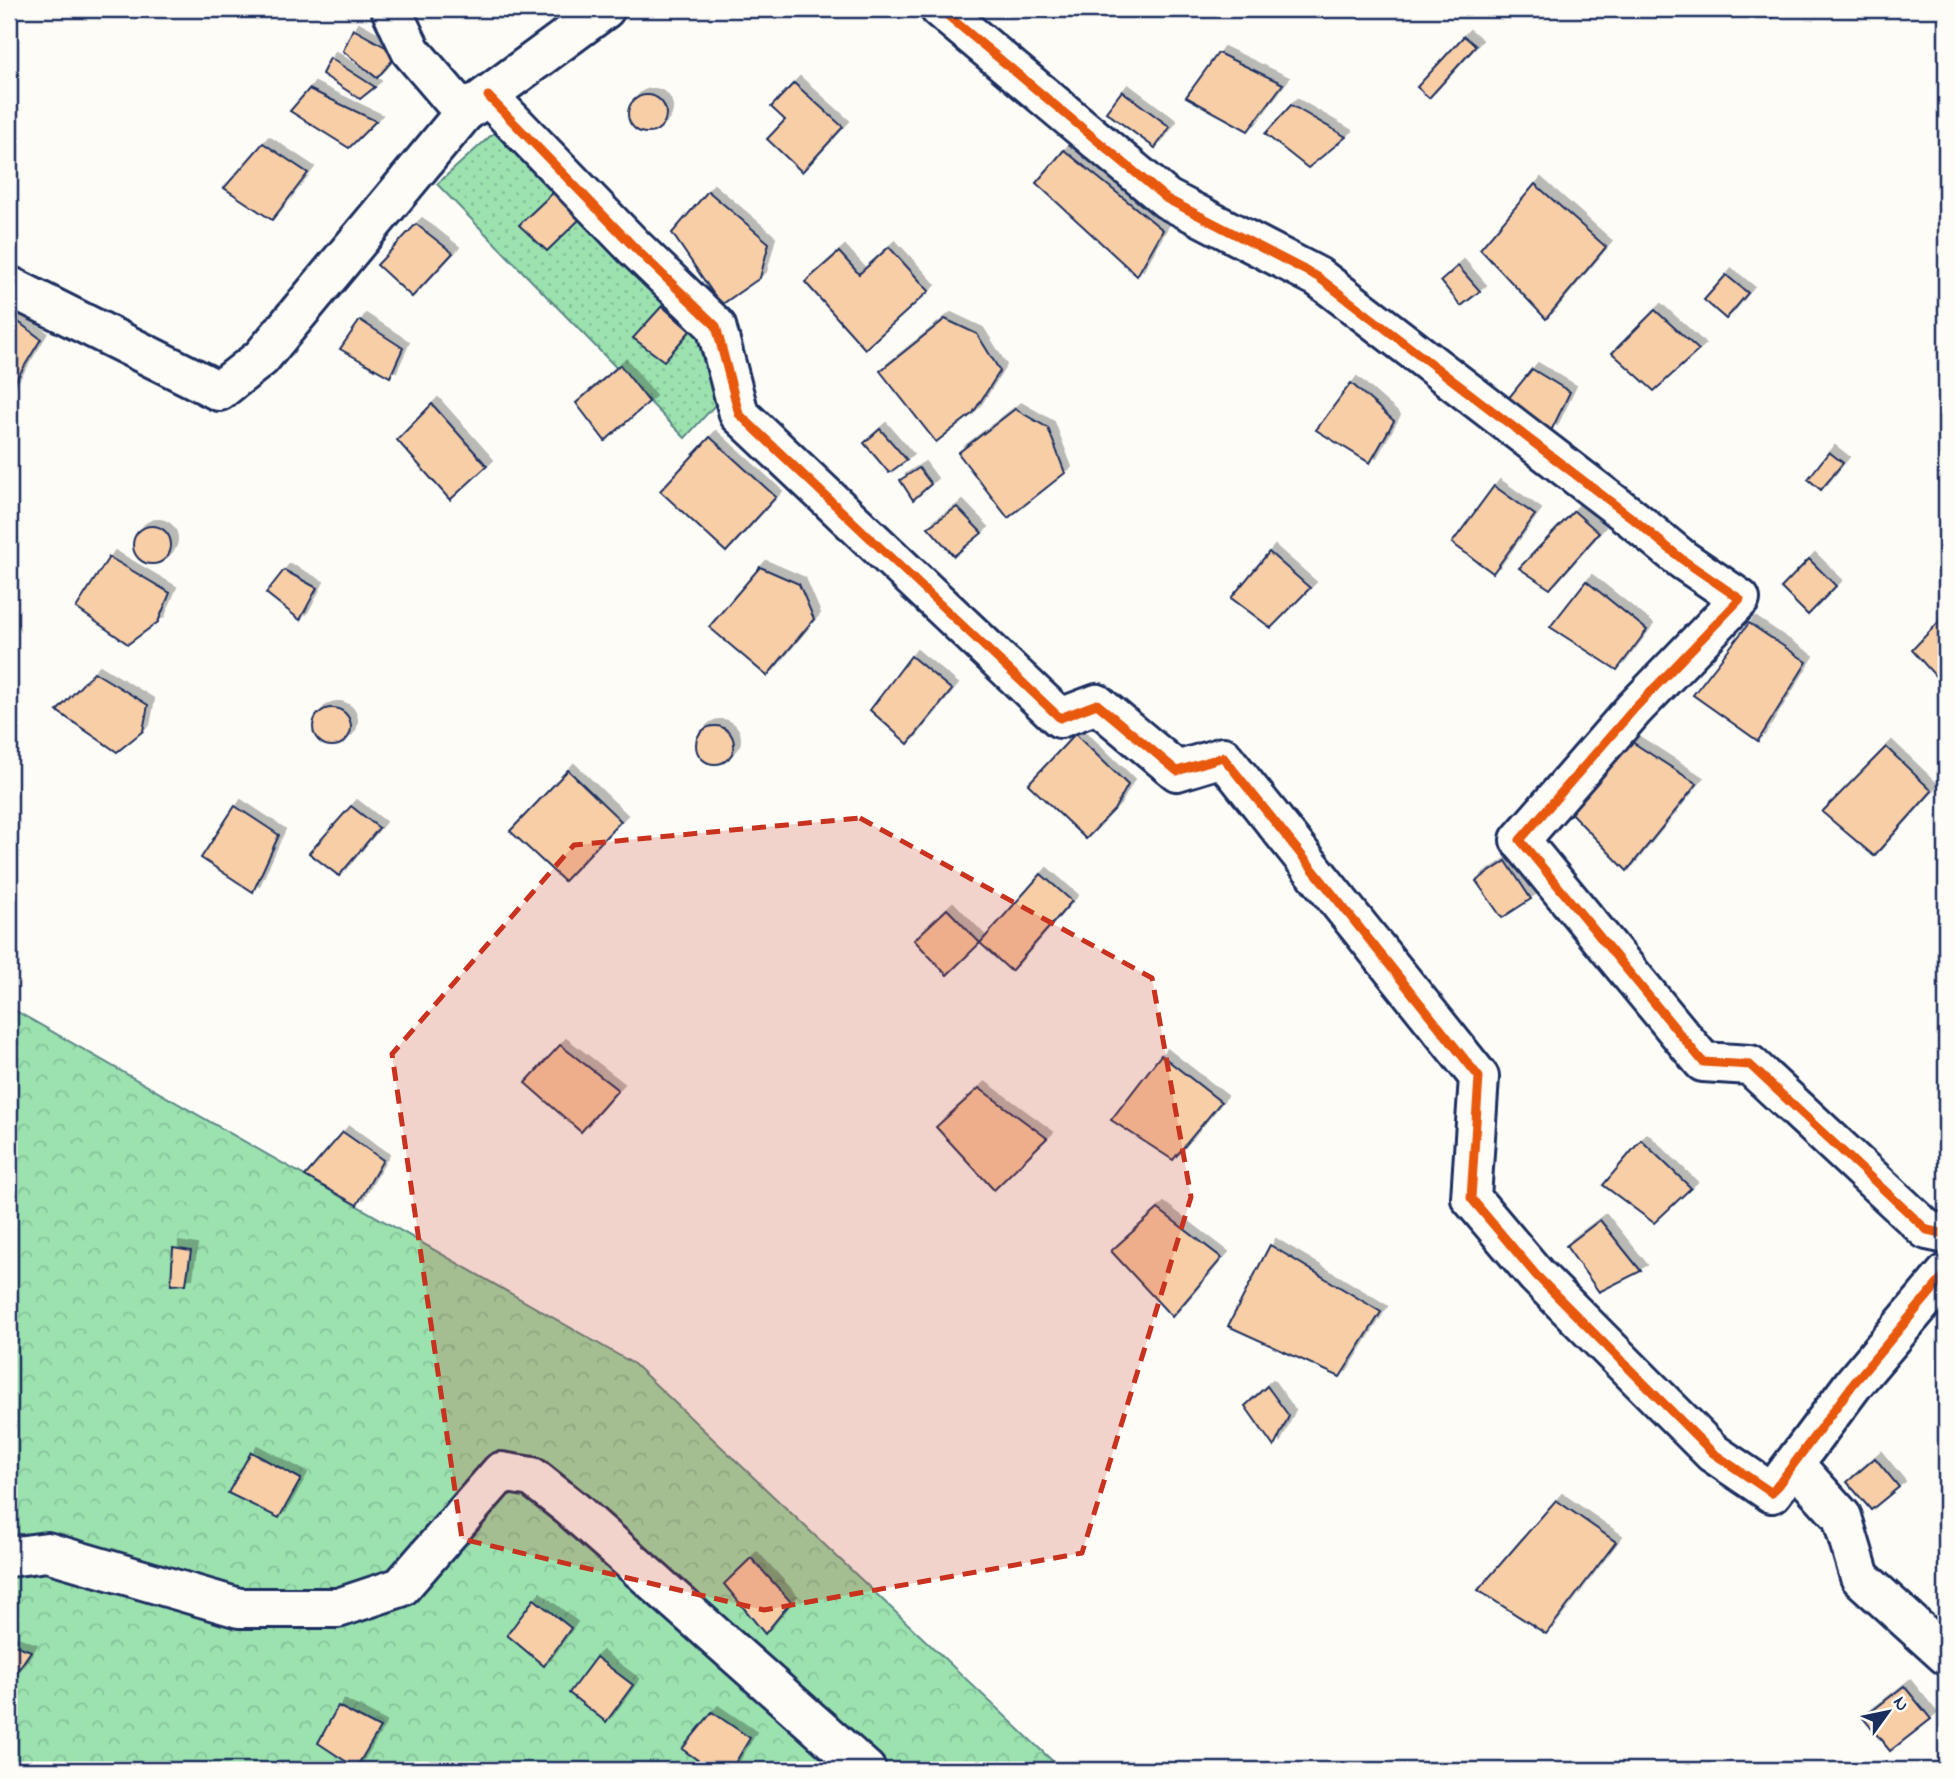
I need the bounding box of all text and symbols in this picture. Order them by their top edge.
north arrow [1854,1678,1924,1748]
text: N [1885,1691,1915,1717]

